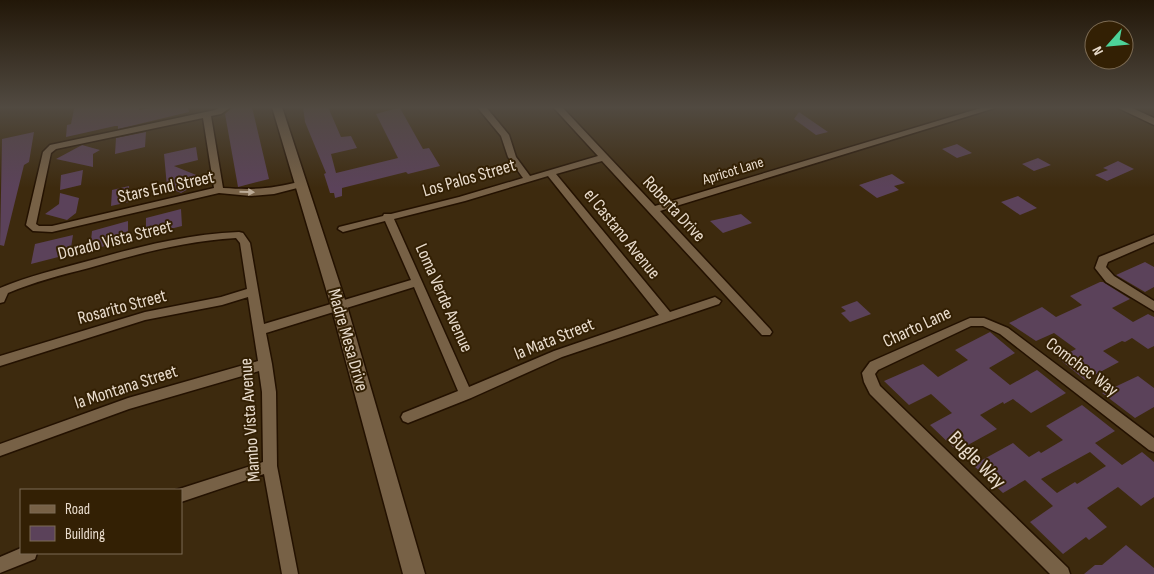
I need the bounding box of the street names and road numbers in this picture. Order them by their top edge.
street label: Apricot Lane [699,153,766,190]
street label: Los Palos Street [420,155,518,201]
street label: Stars End Street [116,166,216,207]
street label: Roberta Drive [638,172,710,246]
street label: el Castano Avenue [579,185,665,283]
street label: Dorado Vista Street [56,216,175,264]
street label: Loma Verde Avenue [411,240,477,356]
street label: Rosarito Street [75,285,169,329]
street label: Madre Mesa Drive [323,286,373,394]
street label: Charto Lane [879,302,955,352]
street label: la Mata Street [511,313,597,364]
street label: Comchec Way [1042,333,1122,401]
street label: Mambo Vista Avenue [235,357,265,483]
street label: la Montana Street [72,360,181,414]
street label: Bugle Way [943,426,1011,494]

